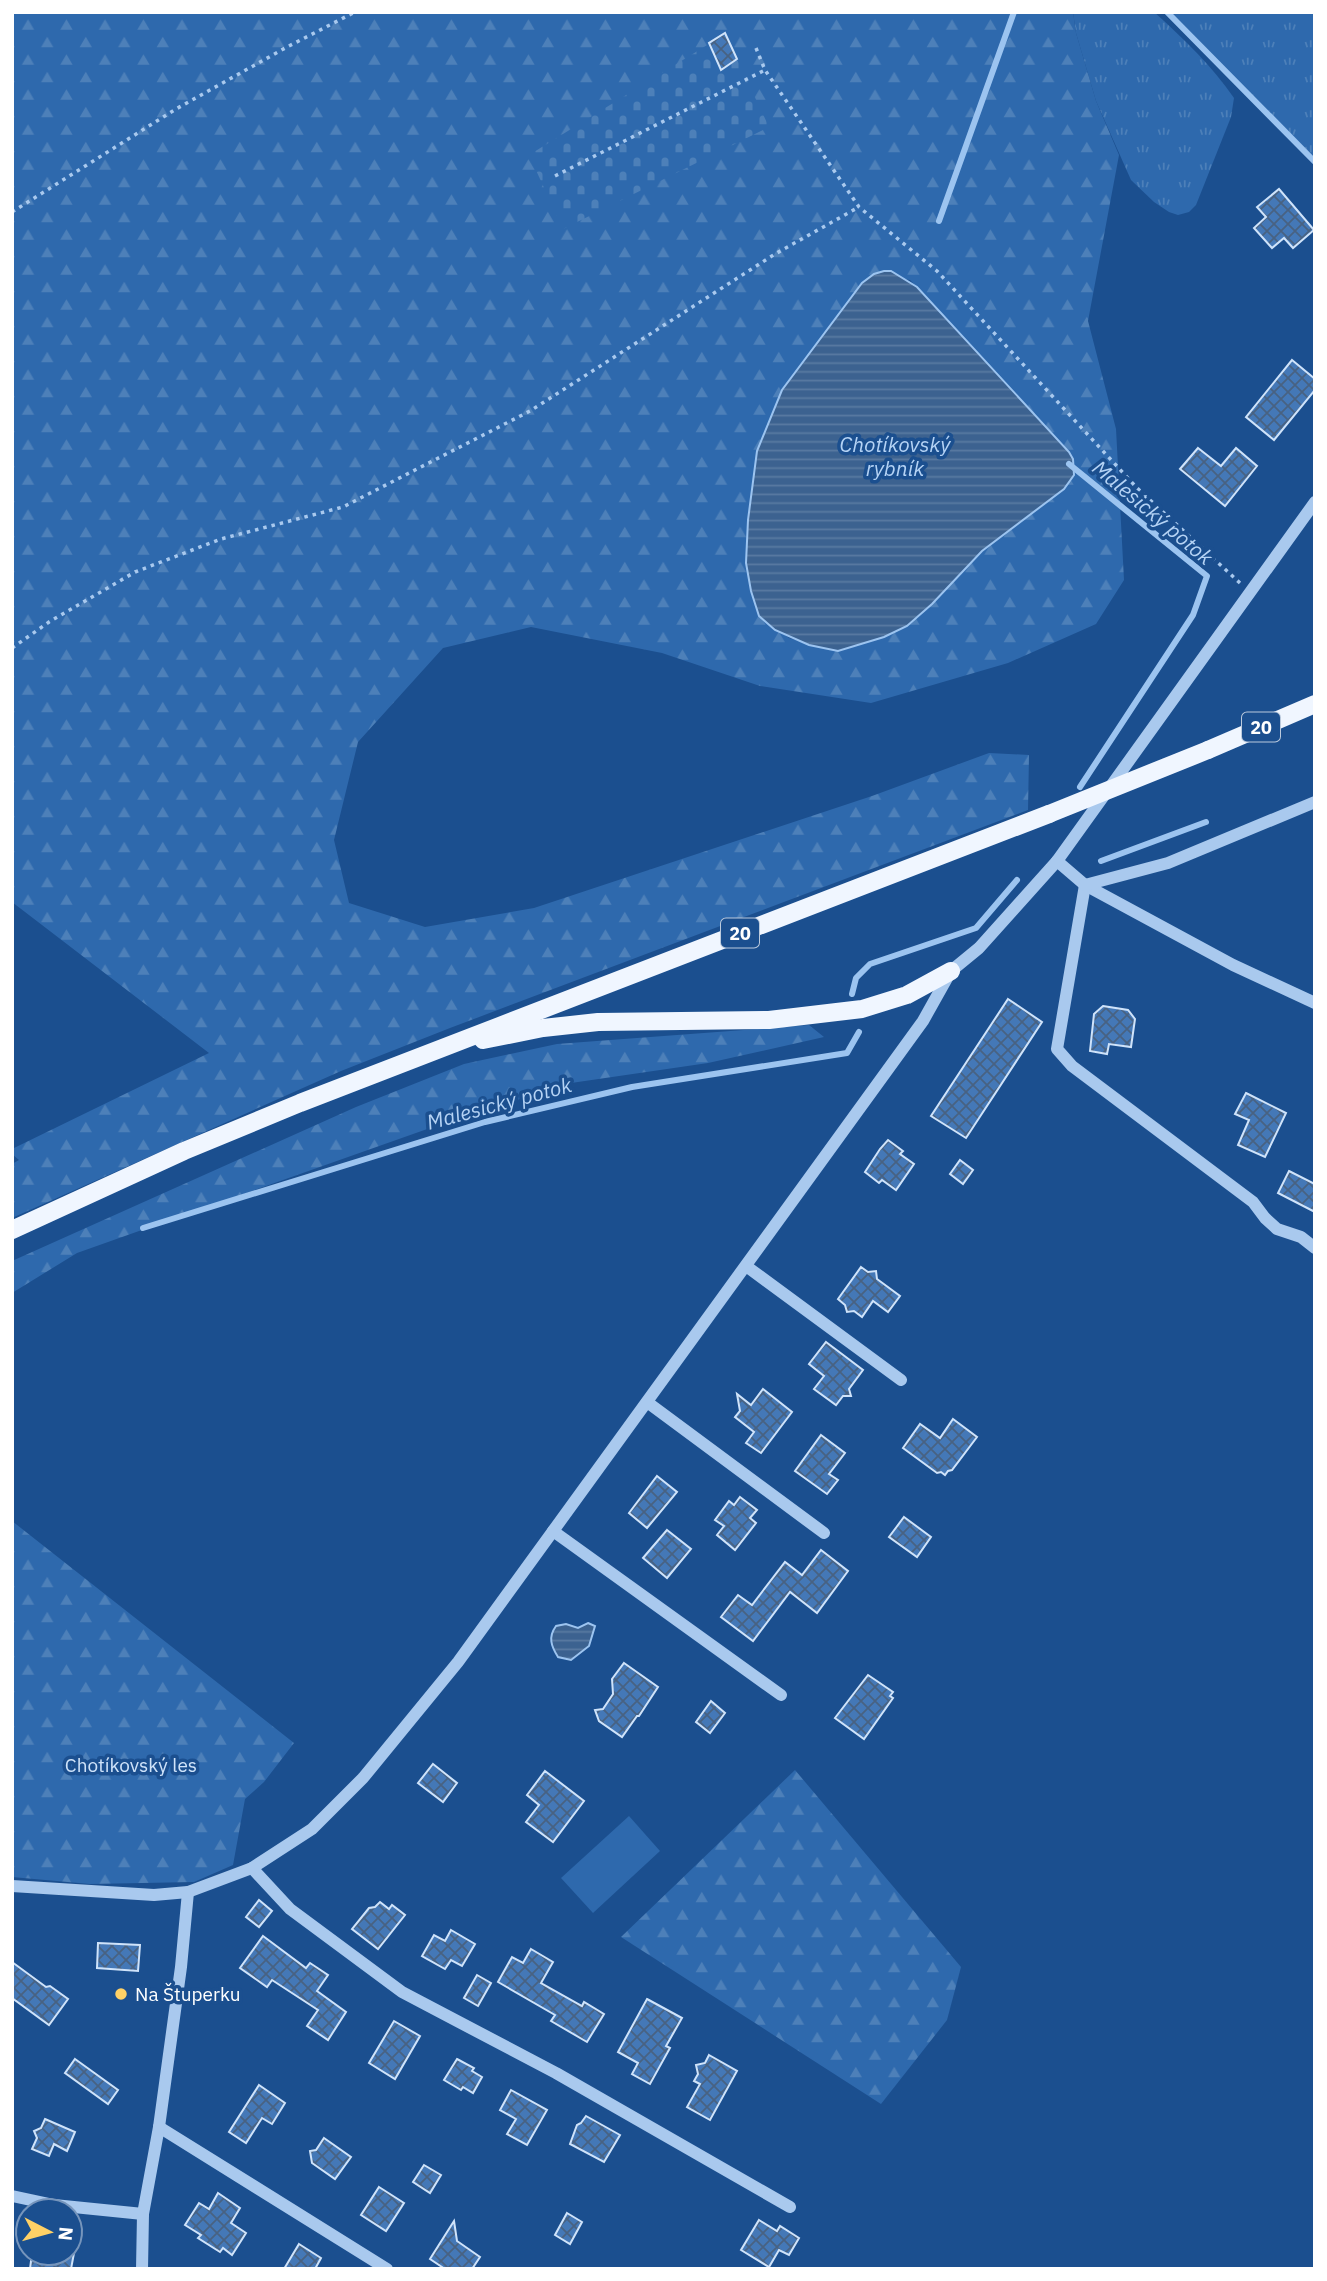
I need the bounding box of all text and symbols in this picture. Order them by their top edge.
water label: Chotíkovský rybník [840,430,951,482]
water label: Malesický potok [1087,453,1220,571]
road number: 20 [1242,712,1280,742]
road number: 20 [721,918,759,948]
water label: Malesický potok [423,1070,576,1136]
park label: Chotíkovský les [65,1753,197,1777]
place label: Na Štuperku [135,1982,241,2006]
marker: Na Štuperku [113,1986,129,2002]
north arrow [14,2197,84,2267]
text: N [53,2226,79,2242]

